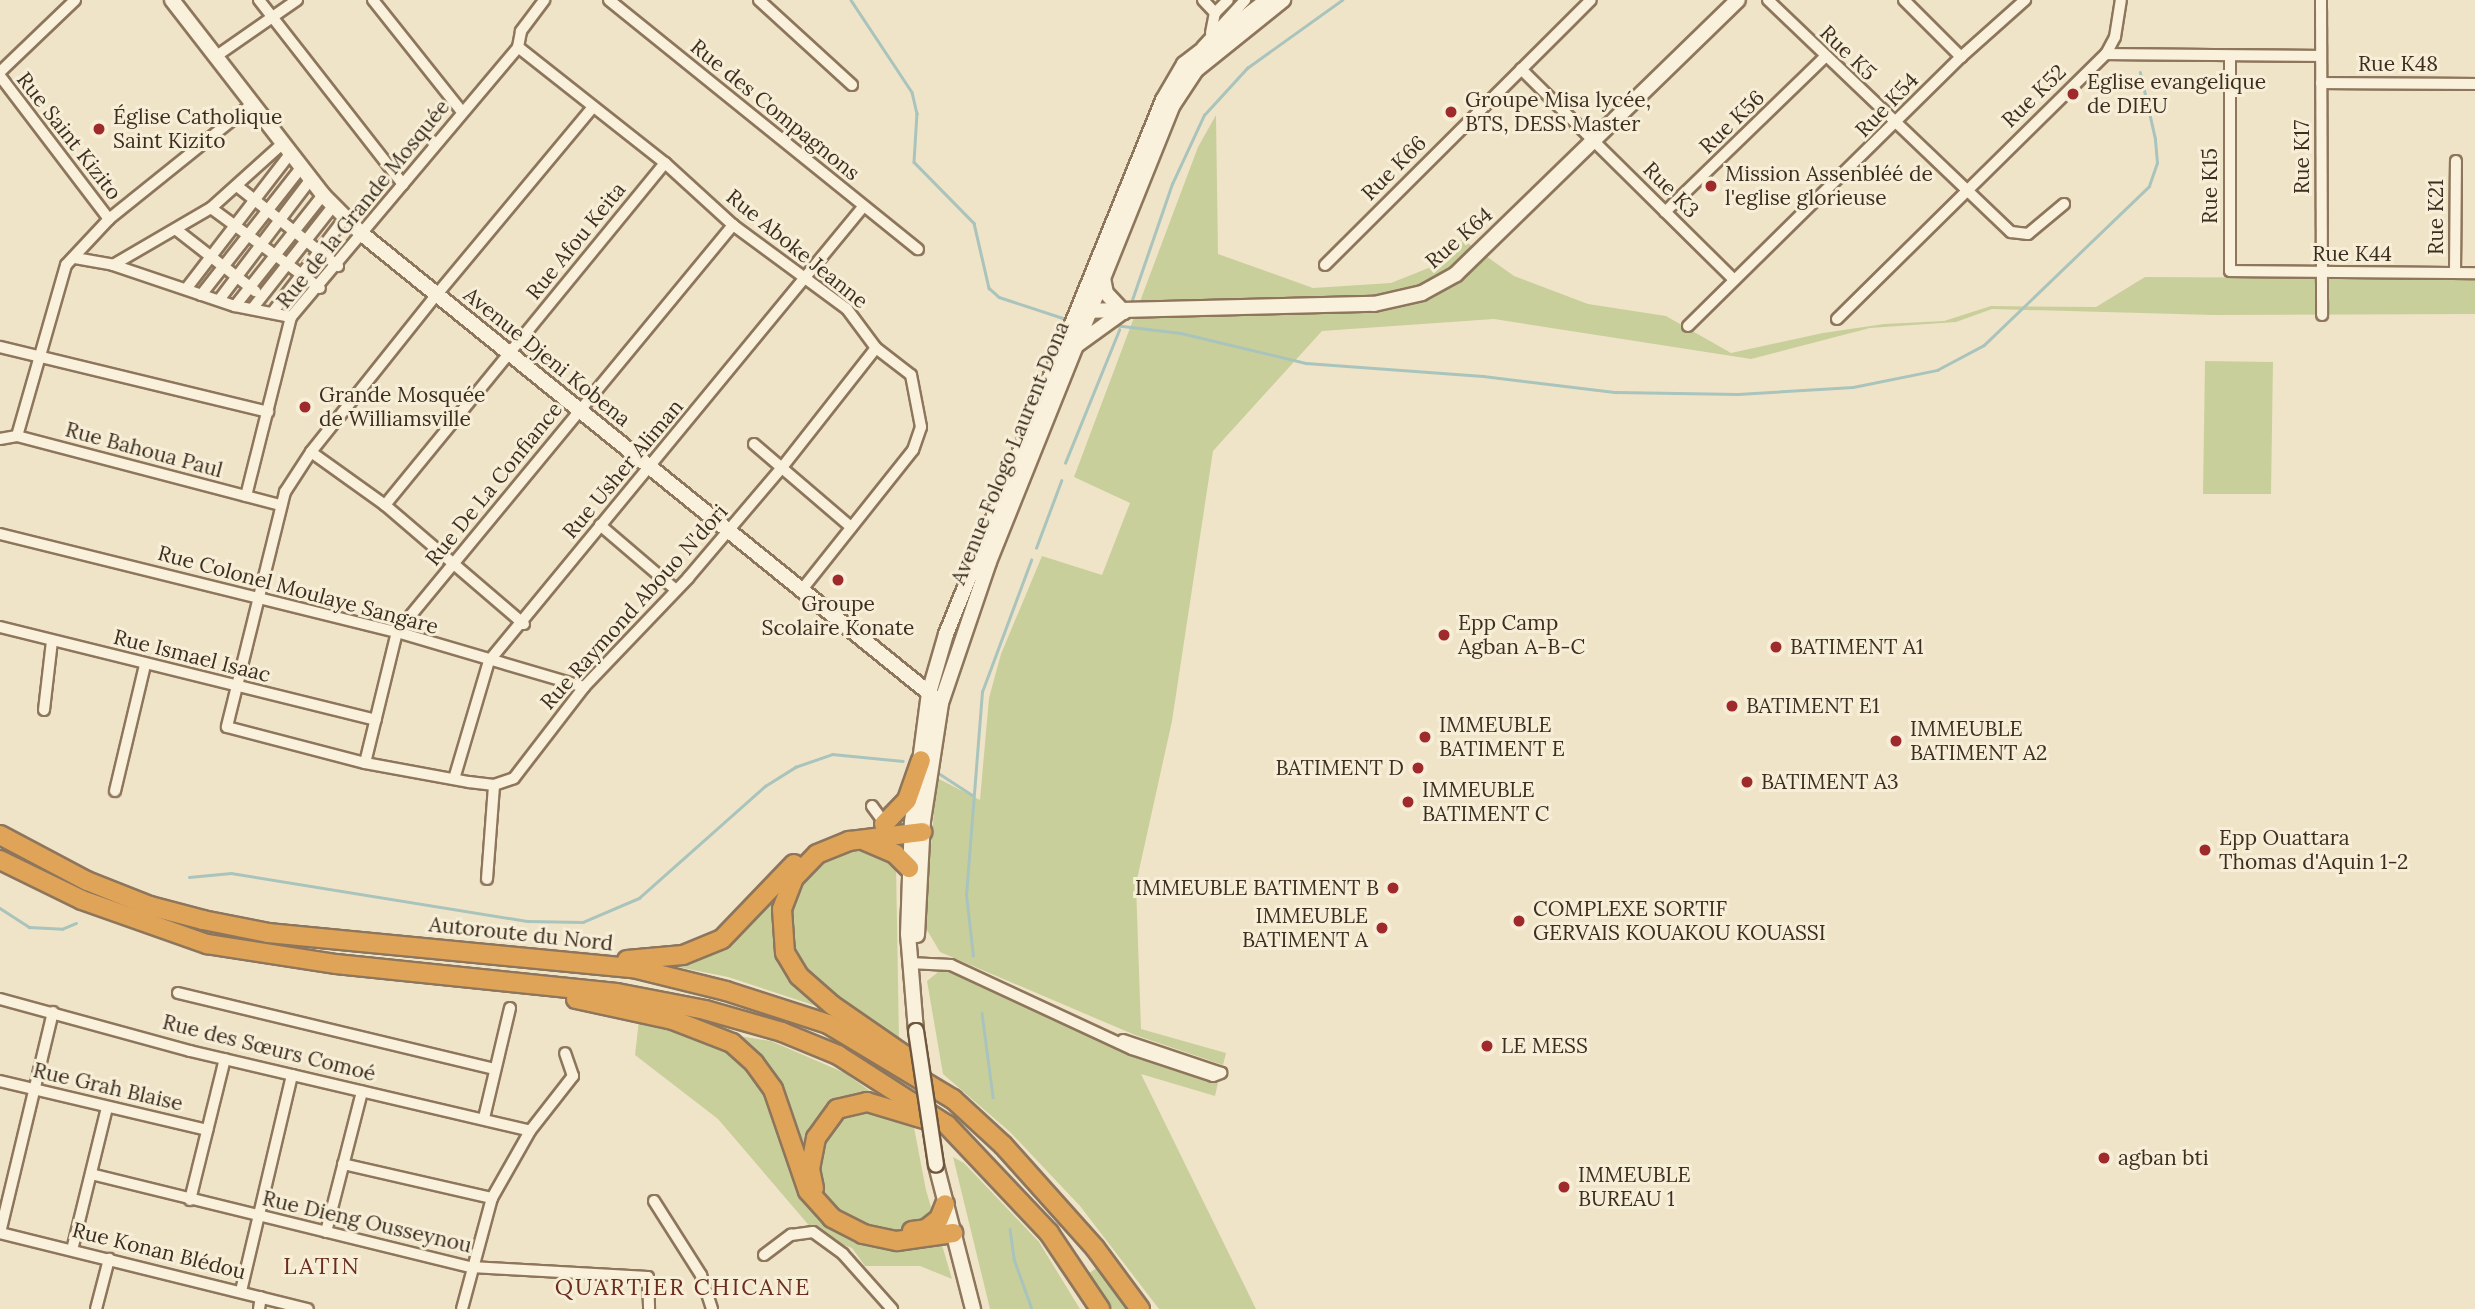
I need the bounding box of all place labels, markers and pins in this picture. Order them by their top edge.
place label: Eglise evangelique de DIEU [2087,69,2266,119]
marker: Eglise evangelique de DIEU [2065,86,2081,102]
place label: Groupe Misa lycée, BTS, DESS Master [1465,87,1651,137]
place label: Église Catholique Saint Kizito [113,104,282,154]
marker: Groupe Misa lycée, BTS, DESS Master [1443,104,1459,120]
marker: Église Catholique Saint Kizito [91,121,107,137]
place label: Mission Assenbléé de l'eglise glorieuse [1725,161,1933,211]
marker: Mission Assenbléé de l'eglise glorieuse [1703,178,1719,194]
place label: Grande Mosquée de Williamsville [319,382,485,432]
marker: Grande Mosquée de Williamsville [297,399,313,415]
marker: Groupe Scolaire Konate [830,572,846,588]
place label: Groupe Scolaire Konate [762,591,914,641]
place label: Epp Camp Agban A-B-C [1458,610,1585,660]
marker: Epp Camp Agban A-B-C [1436,627,1452,643]
place label: BATIMENT A1 [1790,634,1924,660]
marker: BATIMENT A1 [1768,639,1784,655]
place label: BATIMENT E1 [1746,693,1880,719]
marker: BATIMENT E1 [1724,698,1740,714]
place label: IMMEUBLE BATIMENT E [1439,712,1565,762]
place label: IMMEUBLE BATIMENT A2 [1910,716,2047,766]
marker: IMMEUBLE BATIMENT E [1417,729,1433,745]
marker: IMMEUBLE BATIMENT A2 [1888,733,1904,749]
place label: BATIMENT D [1276,755,1404,781]
marker: BATIMENT D [1410,760,1426,776]
place label: BATIMENT A3 [1761,769,1899,795]
marker: BATIMENT A3 [1739,774,1755,790]
place label: IMMEUBLE BATIMENT C [1422,777,1550,827]
marker: IMMEUBLE BATIMENT C [1400,794,1416,810]
place label: Epp Ouattara Thomas d'Aquin 1-2 [2219,825,2408,875]
marker: Epp Ouattara Thomas d'Aquin 1-2 [2197,842,2213,858]
place label: IMMEUBLE BATIMENT B [1135,875,1379,901]
marker: IMMEUBLE BATIMENT B [1385,880,1401,896]
place label: COMPLEXE SORTIF GERVAIS KOUAKOU KOUASSI [1533,896,1826,946]
place label: IMMEUBLE BATIMENT A [1242,903,1368,953]
marker: COMPLEXE SORTIF GERVAIS KOUAKOU KOUASSI [1511,913,1527,929]
marker: IMMEUBLE BATIMENT A [1374,920,1390,936]
place label: LE MESS [1501,1033,1588,1059]
marker: LE MESS [1479,1038,1495,1054]
place label: agban bti [2118,1145,2209,1171]
marker: agban bti [2096,1150,2112,1166]
place label: IMMEUBLE BUREAU 1 [1578,1162,1691,1212]
marker: IMMEUBLE BUREAU 1 [1556,1179,1572,1195]

